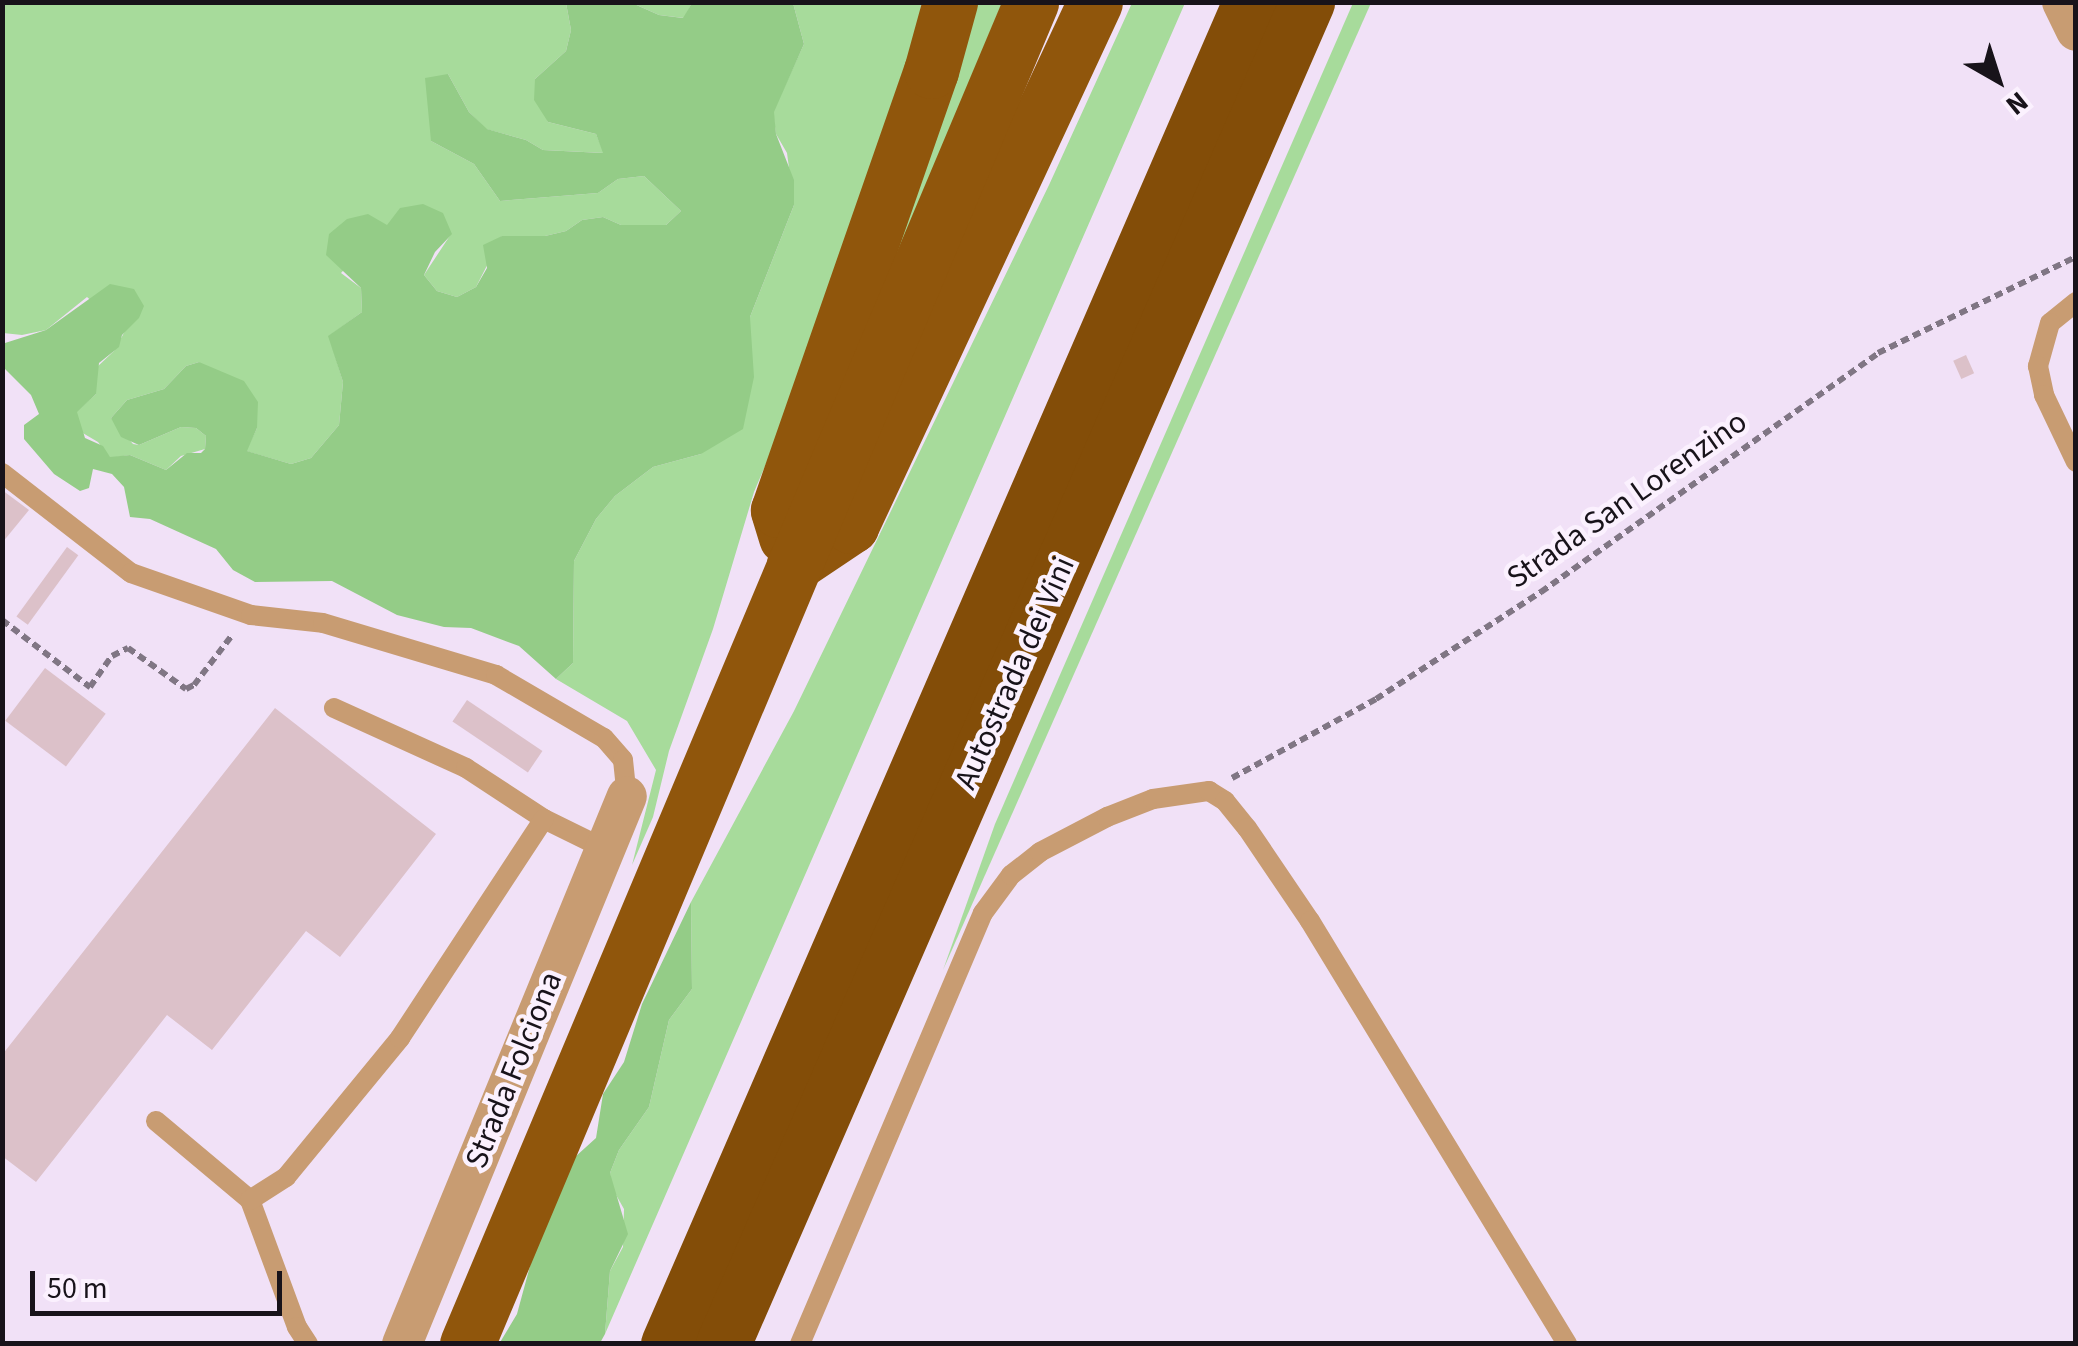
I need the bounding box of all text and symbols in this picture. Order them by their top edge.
north arrow [1948,30,2048,130]
text: N [1997,82,2037,125]
street label: Strada San Lorenzino [1500,403,1754,597]
street label: Autostrada dei Vini [947,551,1083,795]
street label: Strada Folciona [457,966,571,1174]
scale bar [35,1251,288,1313]
text: 50 m [47,1267,108,1310]

